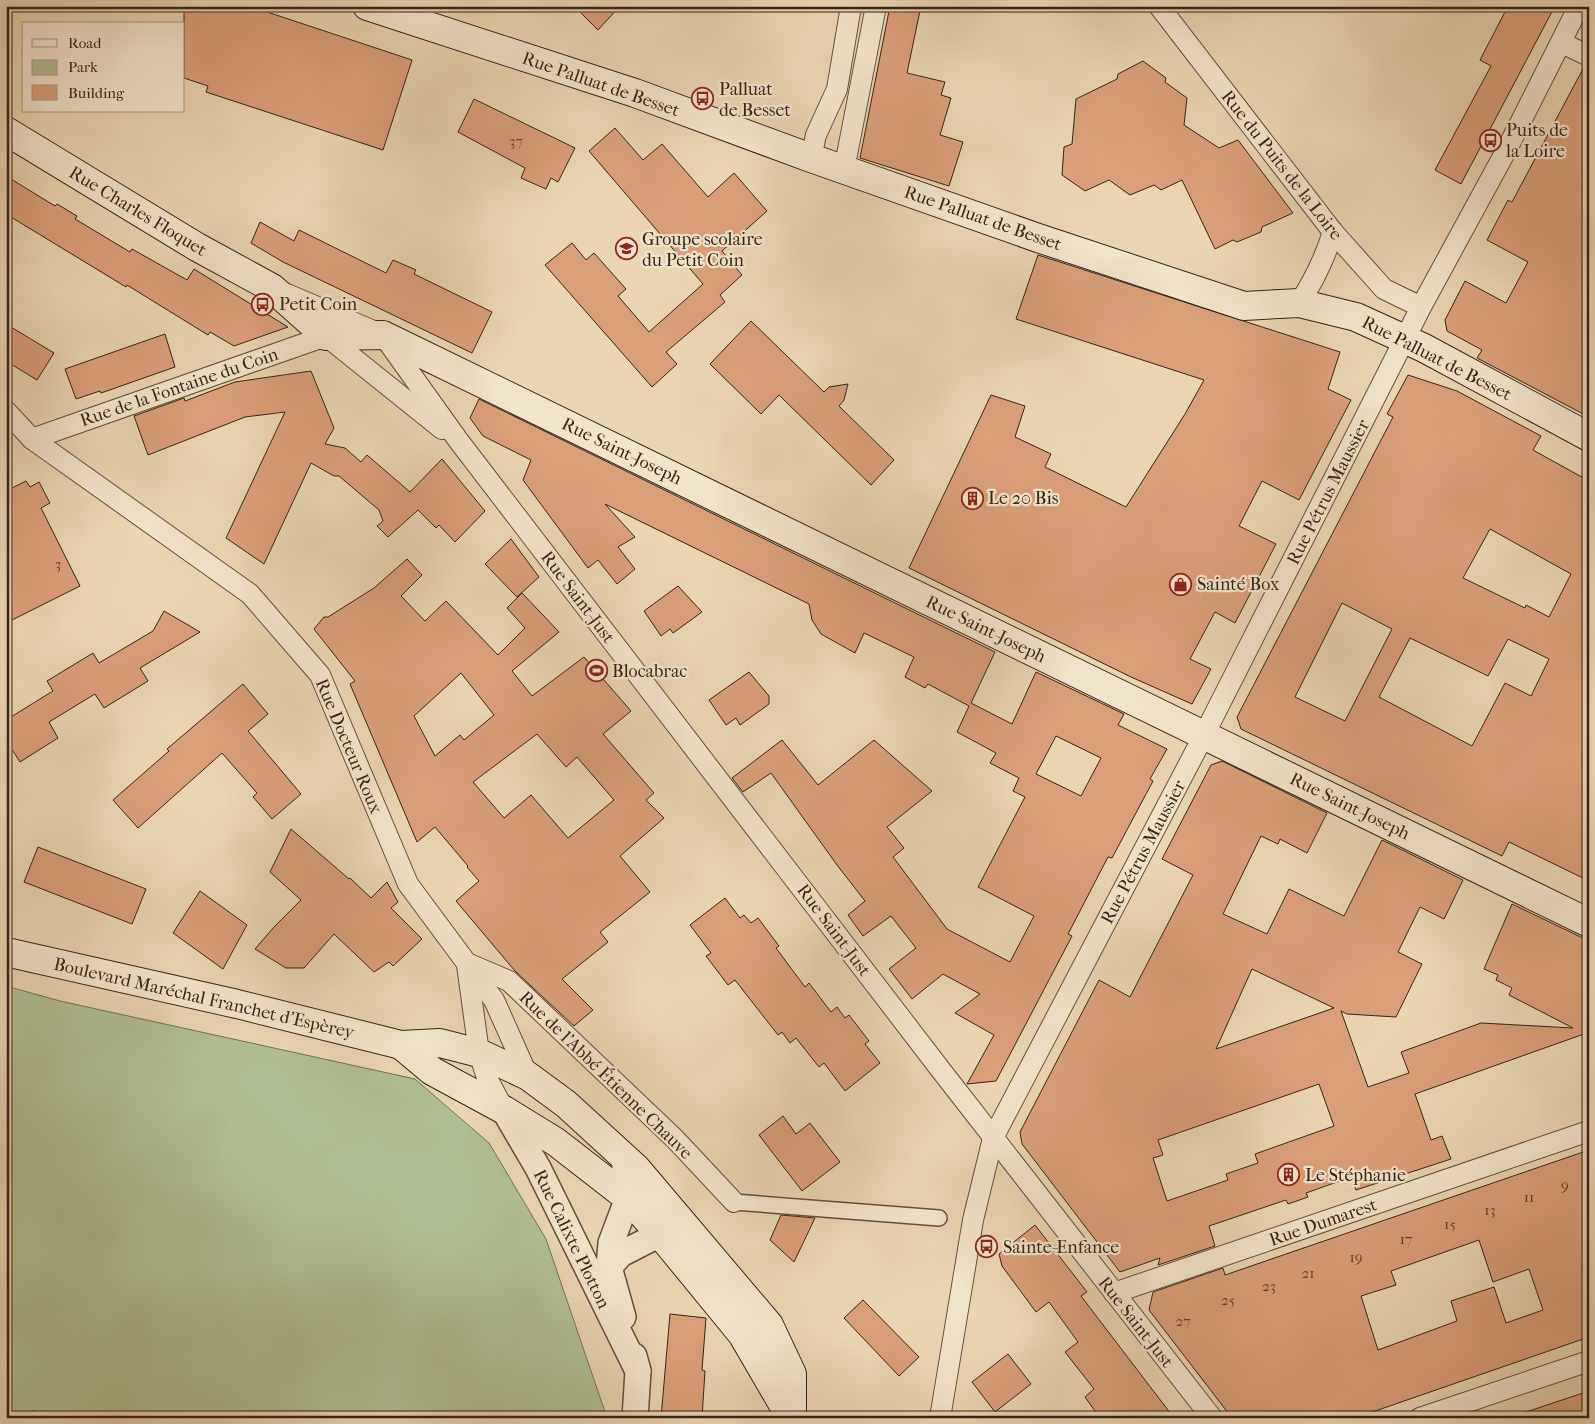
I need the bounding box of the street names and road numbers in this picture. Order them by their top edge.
street label: Rue Palluat de Besset [519,48,683,121]
street label: Rue du Puits de la Loire [1217,86,1347,244]
street label: Rue Charles Floquet [65,162,211,261]
street label: Rue Palluat de Besset [901,182,1065,255]
street label: Rue Palluat de Besset [1358,312,1516,406]
street label: Rue de la Fontaine du Coin [77,343,281,431]
street label: Rue Saint-Joseph [558,413,685,490]
street label: Rue Pétrus Maussier [1283,416,1374,568]
street label: Rue Saint-Just [536,547,619,648]
street label: Rue Saint-Joseph [922,591,1049,668]
street label: Rue Docteur Roux [311,675,387,817]
street label: Rue Saint-Joseph [1286,768,1413,845]
street label: Rue Pétrus Maussier [1097,776,1190,928]
street label: Rue Saint-Just [792,880,875,981]
street label: Boulevard Maréchal Franchet d'Espèrey [52,954,358,1044]
street label: Rue de l'Abbé Étienne Chauve [515,986,697,1164]
street label: Rue Calixte Plotton [529,1166,615,1313]
street label: Rue Dumarest [1267,1194,1380,1251]
street label: Rue Saint-Just [1094,1273,1178,1372]

